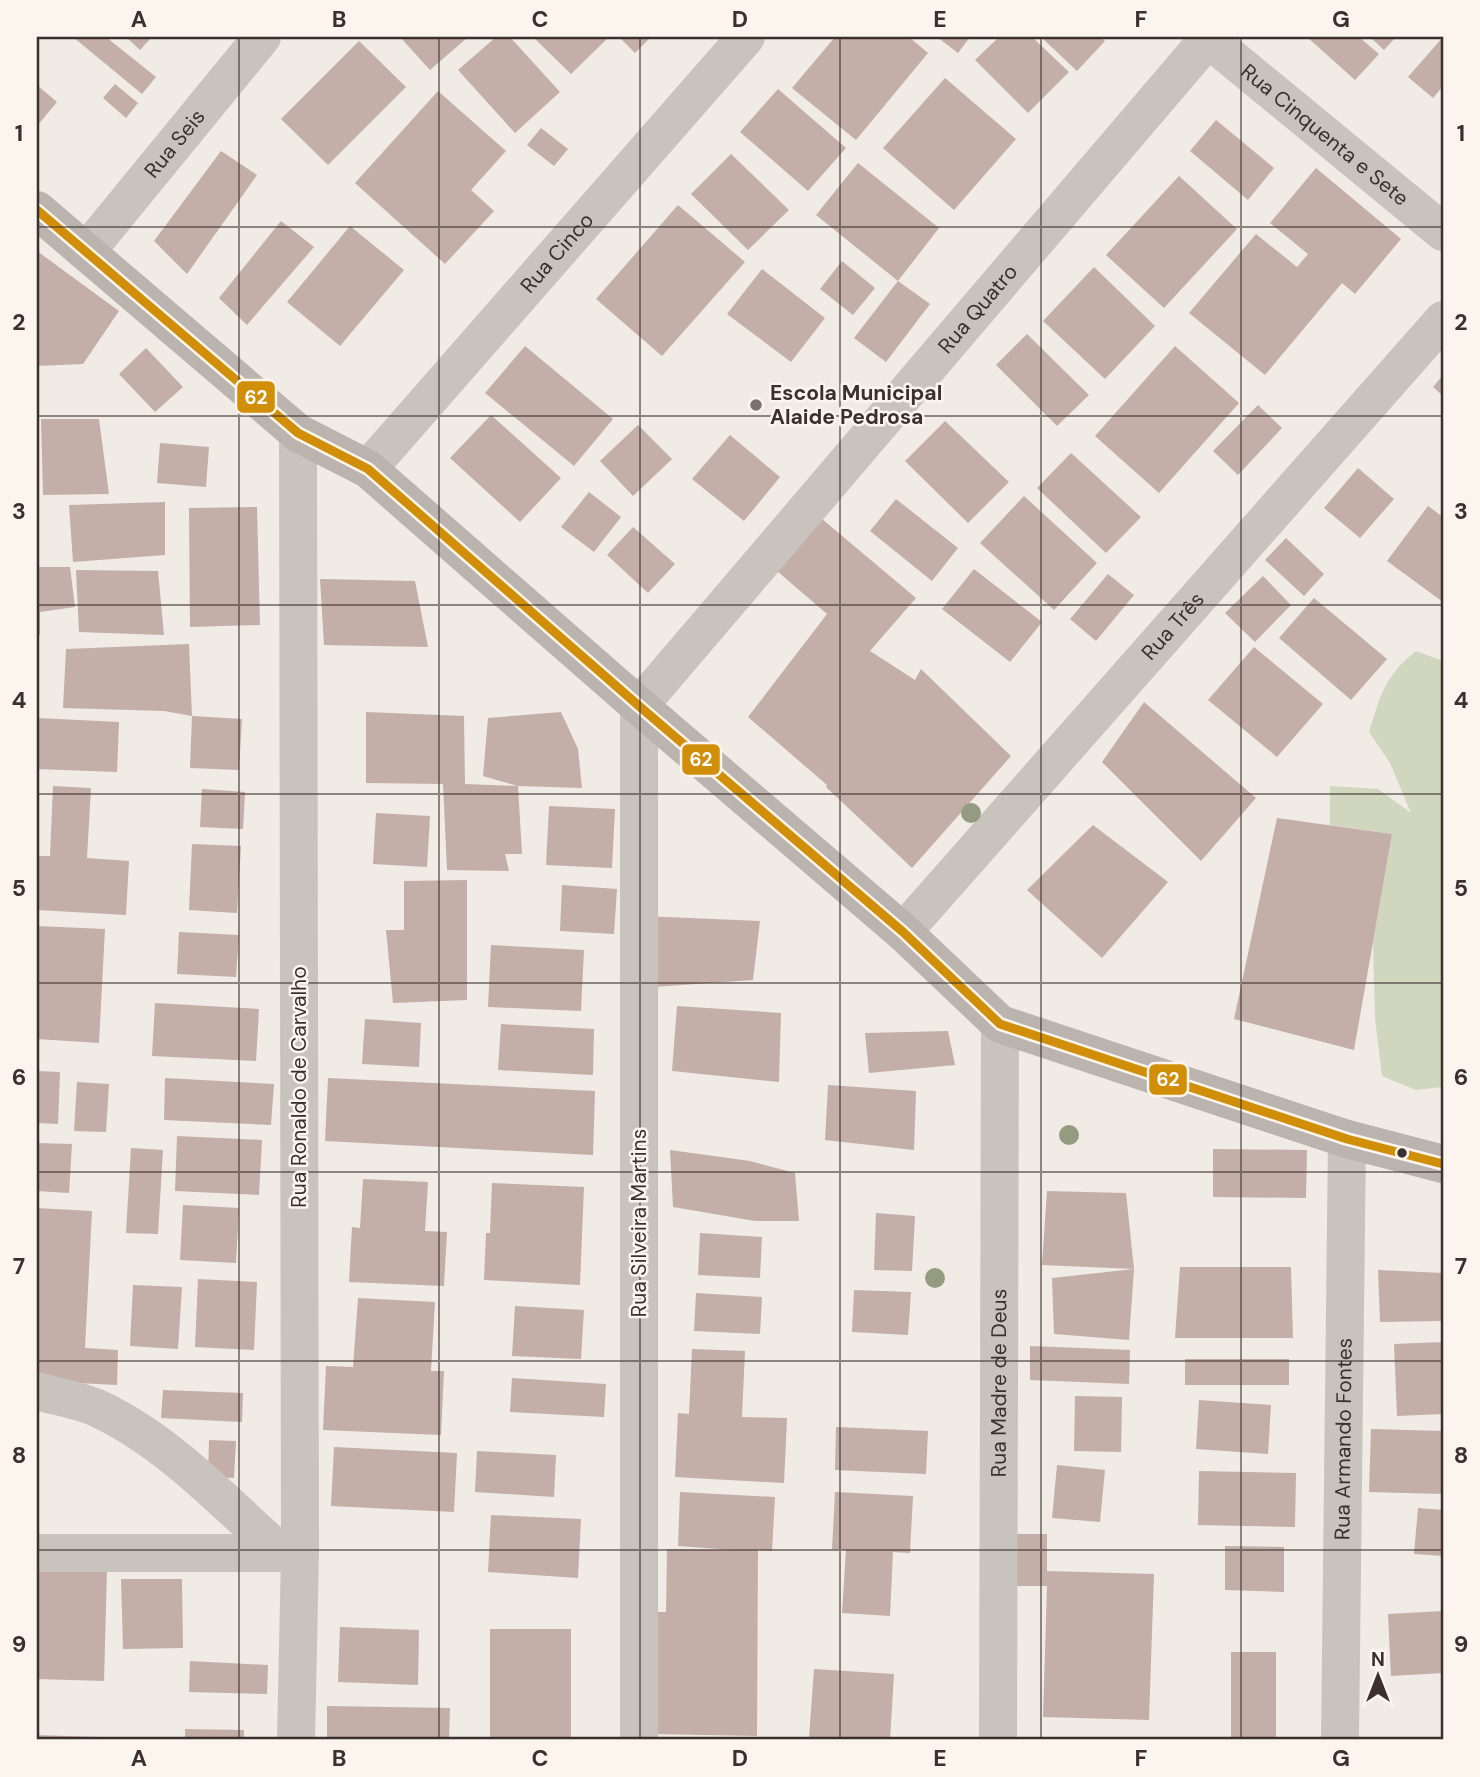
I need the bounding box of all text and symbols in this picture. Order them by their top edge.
text: A [131,4,147,34]
text: B [332,4,346,34]
text: C [532,4,548,34]
text: D [732,4,748,34]
text: E [933,4,947,34]
text: F [1135,4,1148,34]
text: G [1332,4,1350,34]
street label: Rua Cinquenta e Sete [1235,58,1415,212]
street label: Rua Seis [138,103,211,184]
text: 1 [15,118,23,148]
text: 1 [1457,118,1465,148]
street label: Rua Cinco [514,207,600,299]
street label: Rua Quatro [932,258,1024,359]
text: 2 [12,307,26,337]
text: 2 [1454,307,1468,337]
place label: Escola Municipal Alaide Pedrosa [770,379,942,431]
line badge: 62 [236,380,276,414]
text: 62 [245,385,267,410]
marker: Escola Municipal Alaide Pedrosa [748,397,764,413]
text: 3 [12,496,26,526]
text: 3 [1454,496,1468,526]
street label: Rua Três [1135,586,1211,666]
text: 4 [12,685,27,715]
text: 4 [1454,685,1469,715]
line badge: 62 [681,743,721,776]
text: 62 [690,747,712,772]
text: 5 [12,873,26,903]
text: 5 [1454,873,1468,903]
street label: Rua Ronaldo de Carvalho [285,966,313,1208]
text: 6 [12,1062,26,1092]
text: 6 [1454,1062,1468,1092]
line badge: 62 [1148,1063,1188,1096]
text: 62 [1157,1067,1179,1092]
street label: Rua Silveira Martins [625,1129,653,1317]
unlabelled marker [1395,1146,1409,1160]
text: 7 [13,1251,25,1281]
text: 7 [1455,1251,1467,1281]
street label: Rua Madre de Deus [985,1289,1013,1477]
street label: Rua Armando Fontes [1328,1338,1359,1540]
text: 8 [12,1440,26,1470]
text: 8 [1454,1440,1468,1470]
text: 9 [12,1629,26,1659]
text: 9 [1454,1629,1468,1659]
north arrow [1344,1640,1414,1710]
text: N [1371,1647,1385,1672]
text: A [131,1743,147,1773]
text: B [332,1743,346,1773]
text: C [532,1743,548,1773]
text: D [732,1743,748,1773]
text: E [933,1743,947,1773]
text: F [1135,1743,1148,1773]
text: G [1332,1743,1350,1773]

